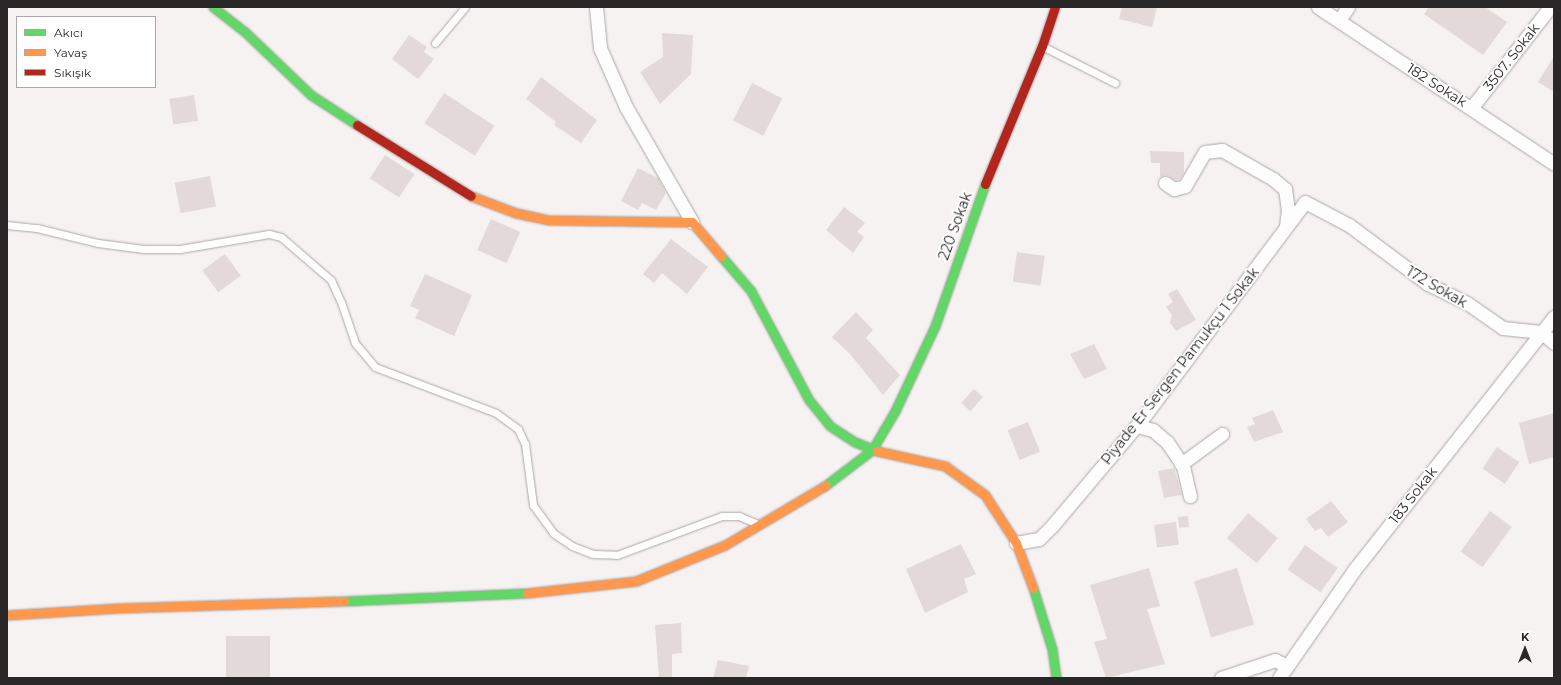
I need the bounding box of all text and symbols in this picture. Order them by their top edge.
legend [16,16,156,88]
street label: 3507. Sokak [1479,20,1543,94]
text: Akıcı [54,25,83,40]
text: Yavaş [54,45,87,60]
street label: 182 Sokak [1404,59,1470,111]
text: Sıkışık [54,65,91,80]
street label: 220 Sokak [935,190,975,262]
street label: 172 Sokak [1404,263,1470,311]
street label: Piyade Er Sergen Pamukçu 1 Sokak [1098,264,1262,468]
street label: 183 Sokak [1386,463,1440,527]
north arrow [1505,629,1545,669]
text: K [1521,630,1529,644]

